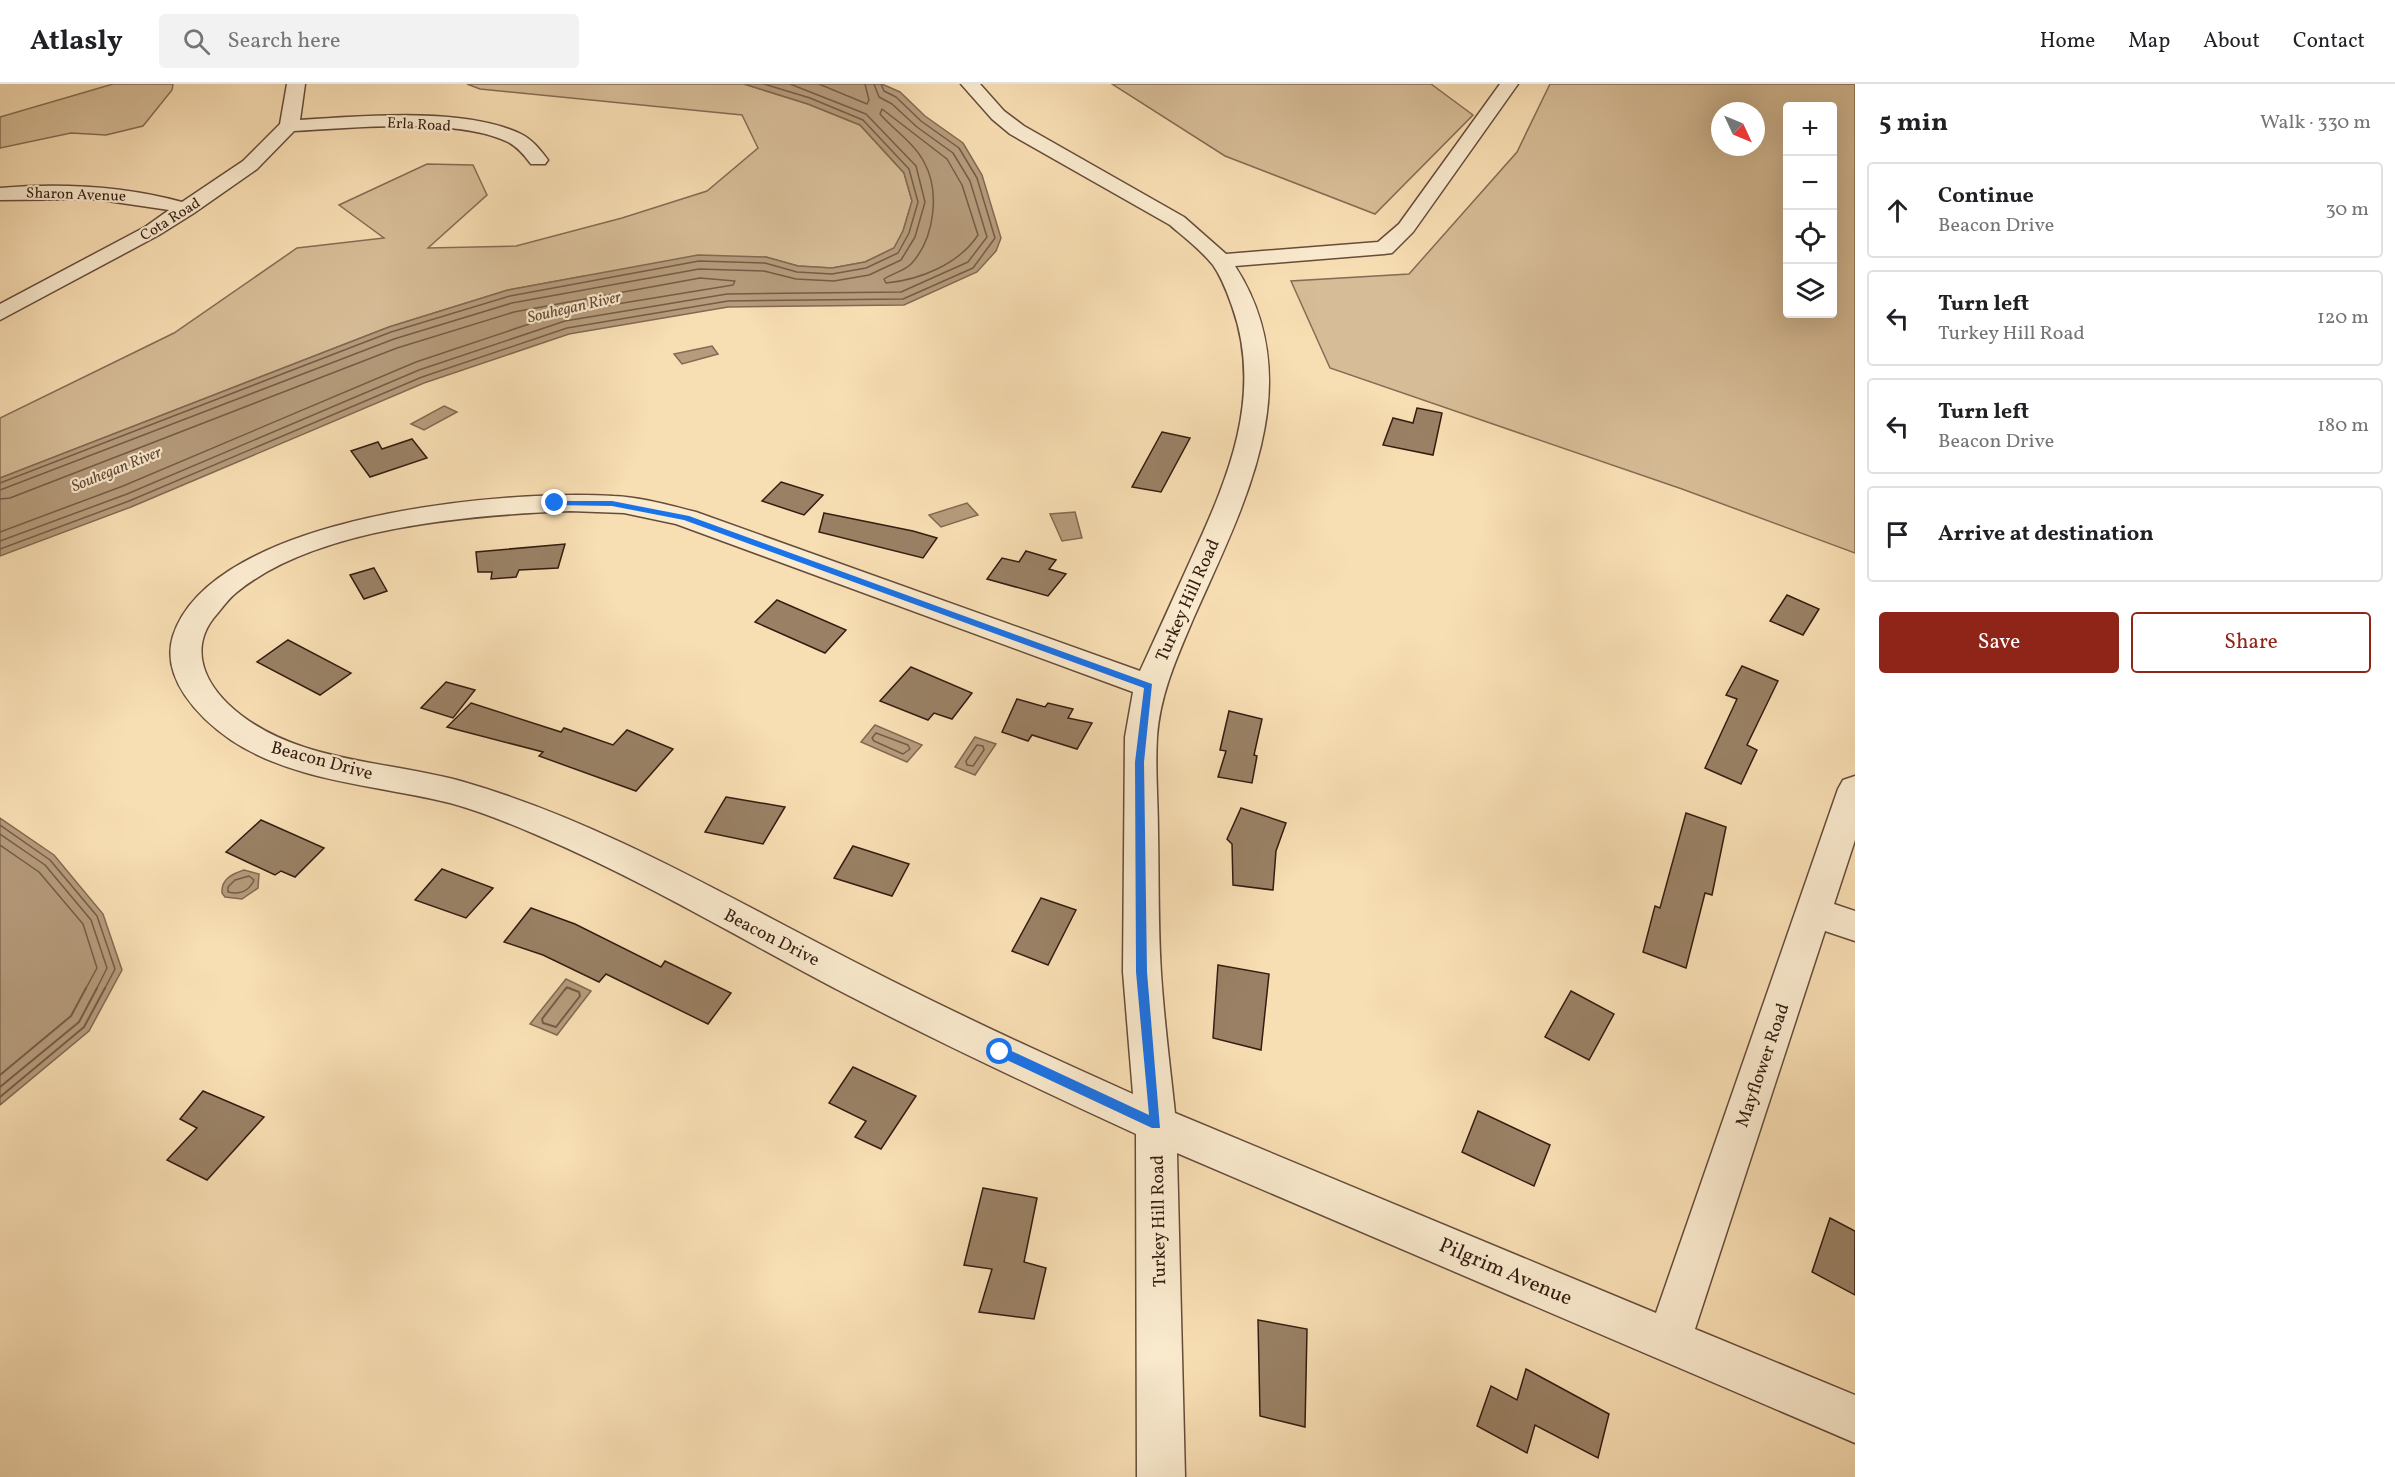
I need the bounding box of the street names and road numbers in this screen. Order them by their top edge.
street label: Erla Road [386,113,451,138]
street label: Sharon Avenue [26,183,126,208]
street label: Cota Road [137,194,205,247]
street label: Turkey Hill Road [1150,535,1227,666]
street label: Beacon Drive [268,736,375,787]
street label: Beacon Drive [719,903,824,973]
street label: Mayflower Road [1731,1000,1796,1131]
street label: Turkey Hill Road [1146,1155,1173,1287]
street label: Pilgrim Avenue [1434,1231,1577,1314]

